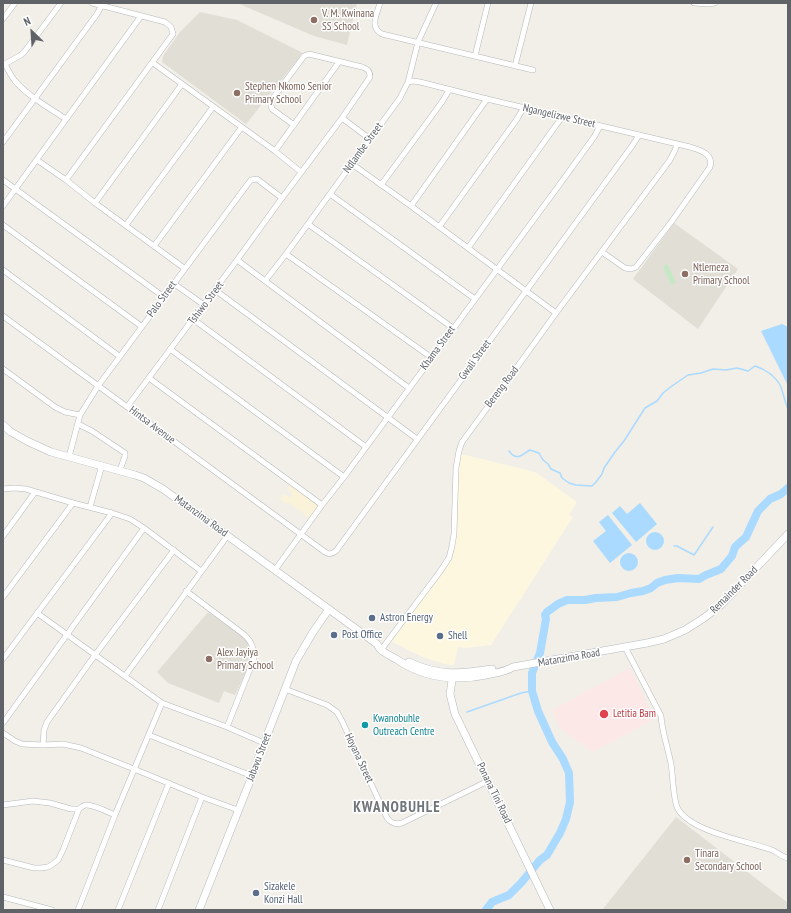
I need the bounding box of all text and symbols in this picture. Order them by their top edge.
place label: V. M. Kwinana SS School [322,7,374,33]
north arrow [12,12,52,52]
text: N [21,14,33,29]
marker: V. M. Kwinana SS School [309,15,319,25]
place label: Stephen Nkomo Senior Primary School [245,80,332,106]
marker: Stephen Nkomo Senior Primary School [232,88,242,98]
street label: Ngangelizwe Street [521,101,597,131]
street label: Ndlambe Street [340,120,386,176]
place label: Ntlemeza Primary School [693,261,750,287]
marker: Ntlemeza Primary School [680,269,690,279]
street label: Palo Street [144,278,180,320]
street label: Tshiwo Street [185,279,227,327]
street label: Khama Street [418,323,458,373]
street label: Gwali Street [456,337,494,383]
street label: Bereng Road [482,364,522,410]
street label: Hintsa Avenue [126,403,178,447]
street label: Matanzima Road [172,492,230,540]
street label: Remainder Road [708,564,760,616]
place label: Astron Energy [380,611,433,625]
marker: Astron Energy [367,613,377,623]
place label: Post Office [342,628,382,642]
place label: Shell [448,629,467,643]
marker: Post Office [329,630,339,640]
marker: Shell [435,631,445,641]
place label: Alex Jayiya Primary School [217,646,274,672]
street label: Matanzima Road [537,646,601,670]
marker: Alex Jayiya Primary School [204,654,214,664]
place label: Letitia Bam [613,707,656,721]
marker: Letitia Bam [598,708,610,720]
place label: Kwanobuhle Outreach Centre [373,712,435,738]
marker: Kwanobuhle Outreach Centre [360,720,370,730]
street label: Jabavu Street [244,731,274,783]
street label: Hoyana Street [342,731,376,785]
street label: Ponana Tini Road [474,761,514,825]
district label: KWANOBUHLE [353,799,441,817]
place label: Tinara Secondary School [695,847,762,873]
marker: Tinara Secondary School [682,855,692,865]
place label: Sizakele Konzi Hall [264,880,303,906]
marker: Sizakele Konzi Hall [251,888,261,898]

